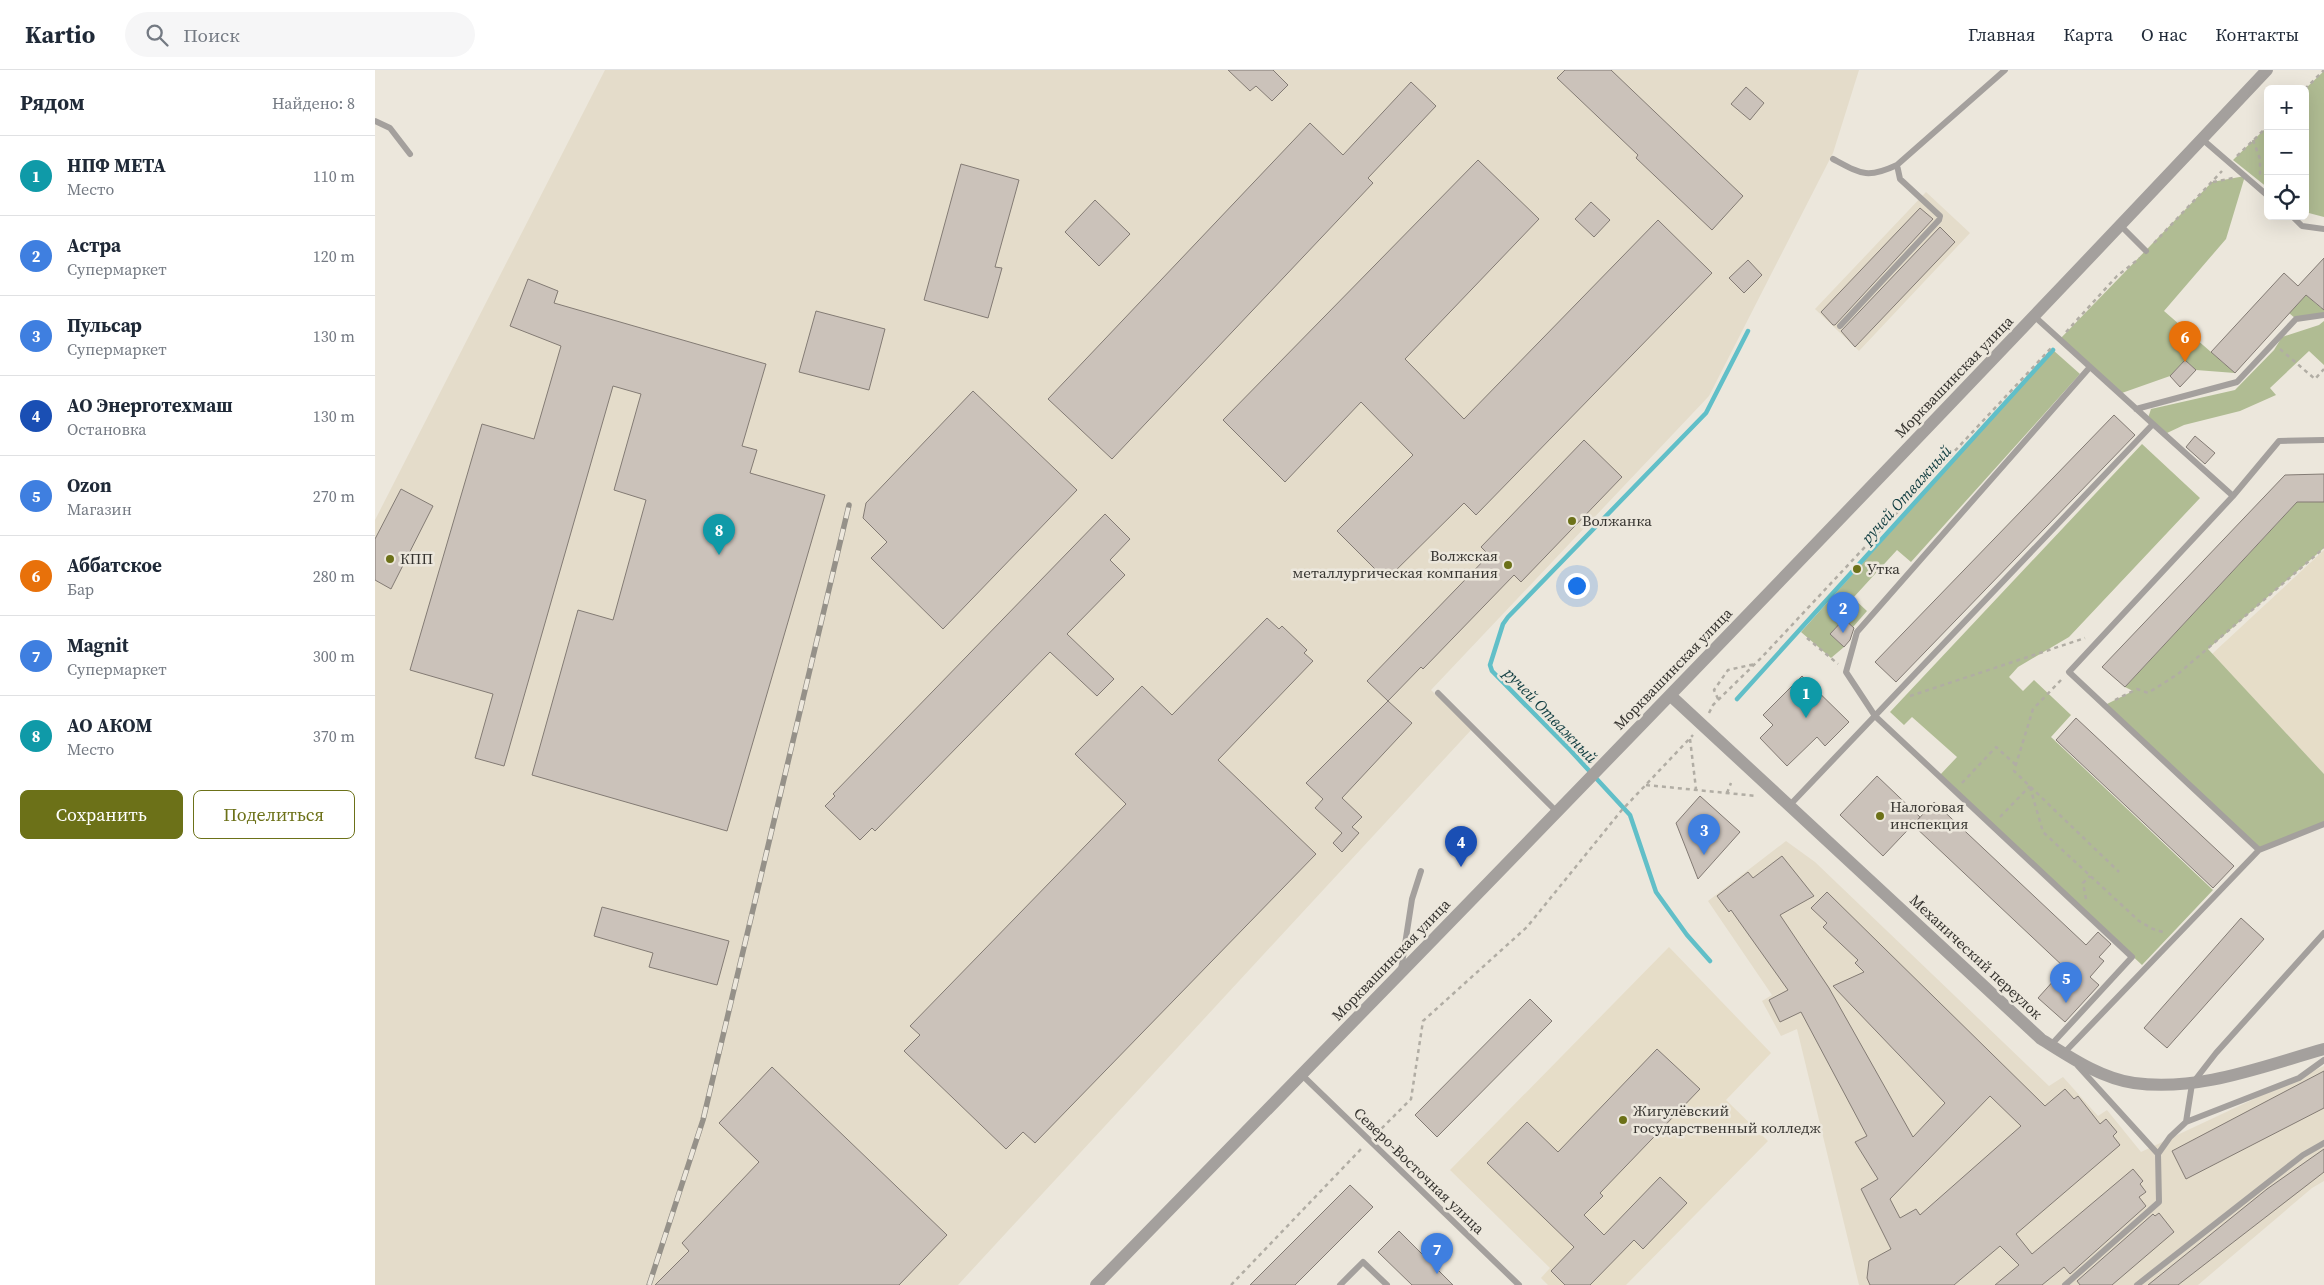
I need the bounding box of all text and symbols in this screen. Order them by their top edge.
search box [125,12,475,57]
text: Kartio [25,18,95,51]
icon: search [143,21,171,49]
text: Поиск [183,22,240,48]
text: Главная [1968,22,2035,47]
text: Карта [2063,22,2113,47]
text: О нас [2141,22,2187,47]
text: Контакты [2215,22,2299,47]
map controls [2264,85,2309,220]
button: + [2264,85,2309,130]
text: Рядом [20,88,85,117]
text: Найдено: 8 [272,92,355,114]
button: − [2264,130,2309,175]
text: НПФ МЕТА [67,152,166,178]
text: 1 [32,165,40,187]
text: 110 m [313,165,355,187]
button: locate [2264,175,2309,220]
text: Место [67,178,114,200]
text: Астра [67,232,121,258]
text: 2 [32,245,40,267]
text: 120 m [313,245,355,267]
text: Супермаркет [67,258,167,280]
street label: Морквашинская улица [1890,311,2018,442]
text: Пульсар [67,312,142,338]
pin: 6 [2169,321,2201,362]
text: 3 [32,325,40,347]
text: 130 m [313,325,355,347]
text: Супермаркет [67,338,167,360]
text: АО Энерготехмаш [67,392,233,418]
text: 4 [32,405,40,427]
text: 130 m [313,405,355,427]
text: Остановка [67,418,146,440]
water label: ручей Отважный [1854,439,1957,550]
text: Ozon [67,472,112,498]
text: 5 [32,485,40,507]
text: 270 m [313,485,355,507]
text: Магазин [67,498,132,520]
place label: Волжанка [1582,510,1652,531]
pin: 8 [703,514,735,555]
marker: Волжанка [1566,515,1578,527]
place label: Волжская металлургическая компания [1292,545,1498,583]
place label: КПП [400,548,433,569]
text: Аббатское [67,552,162,578]
marker: КПП [384,553,396,565]
place label: Утка [1867,558,1900,579]
marker: Волжская металлургическая компания [1502,559,1514,571]
marker: Утка [1851,563,1863,575]
text: 6 [32,565,40,587]
text: 280 m [313,565,355,587]
your location [1564,573,1590,599]
text: Бар [67,578,94,600]
pin: 2 [1827,592,1859,633]
street label: Морквашинская улица [1609,603,1737,734]
text: Magnit [67,632,128,658]
text: 7 [32,645,40,667]
text: 300 m [313,645,355,667]
text: Супермаркет [67,658,167,680]
water label: ручей Отважный [1498,661,1603,768]
pin: 1 [1790,677,1822,718]
text: АО АКОМ [67,712,152,738]
text: 8 [32,725,40,747]
text: 370 m [313,725,355,747]
text: Место [67,738,114,760]
button: Сохранить [20,790,183,839]
button: Поделиться [193,790,355,839]
place label: Налоговая инспекция [1890,796,1969,834]
marker: Налоговая инспекция [1874,810,1886,822]
pin: 3 [1688,814,1720,855]
pin: 4 [1445,826,1477,867]
street label: Механический переулок [1905,889,2048,1024]
street label: Морквашинская улица [1327,894,1455,1025]
pin: 5 [2050,962,2082,1003]
place label: Жигулёвский государственный колледж [1633,1100,1822,1138]
street label: Северо-Восточная улица [1349,1103,1490,1239]
marker: Жигулёвский государственный колледж [1617,1114,1629,1126]
pin: 7 [1421,1233,1453,1274]

